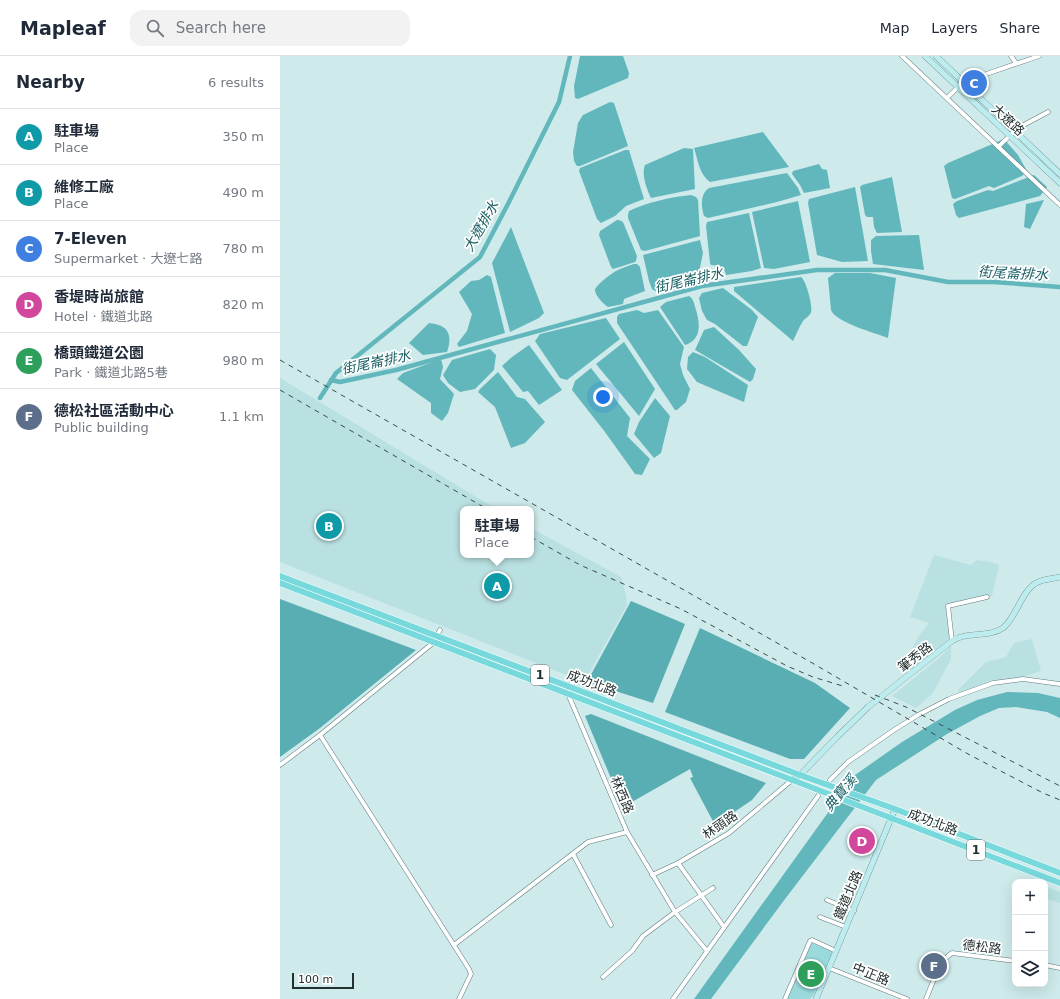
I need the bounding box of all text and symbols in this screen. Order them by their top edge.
search box [130,10,410,46]
text: Mapleaf [20,17,106,39]
icon: search [144,17,166,39]
text: Search here [176,19,266,37]
text: Map [880,20,909,36]
text: Layers [931,20,978,36]
text: Share [1000,20,1040,36]
pin: C [961,68,987,98]
text: Nearby [16,72,85,92]
text: 6 results [208,75,264,90]
street label: 大遼路 [989,101,1027,139]
text: 駐車場 [54,122,99,140]
text: A [24,129,34,144]
text: 350 m [222,129,264,144]
text: Place [54,140,89,155]
text: 維修工廠 [54,178,114,196]
text: B [24,185,34,200]
text: 490 m [222,185,264,200]
text: Place [54,196,89,211]
water label: 大遼排水 [460,197,502,254]
text: 7-Eleven [54,230,127,248]
text: C [24,241,34,256]
text: 780 m [222,241,264,256]
text: Supermarket · 大遼七路 [54,251,202,266]
water label: 街尾崙排水 [978,263,1049,283]
water label: 街尾崙排水 [653,264,726,296]
text: 香堤時尚旅館 [54,288,144,306]
text: D [24,297,34,312]
text: 820 m [222,297,264,312]
text: Hotel · 鐵道北路 [54,309,153,324]
text: 橋頭鐵道公園 [54,344,144,362]
water label: 街尾崙排水 [340,347,413,377]
text: E [25,353,33,368]
text: 980 m [222,353,264,368]
text: Park · 鐵道北路5巷 [54,365,168,380]
your location [593,387,613,407]
text: 德松社區活動中心 [54,402,174,420]
text: F [25,409,33,424]
text: 1.1 km [219,409,264,424]
text: Public building [54,420,149,435]
popup [460,506,534,558]
pin: B [316,511,342,541]
text: 駐車場 [474,517,520,535]
text: Place [474,535,509,550]
pin: A [484,571,510,601]
street label: 筆秀路 [895,639,935,675]
road number: 1 [531,665,549,685]
street label: 成功北路 [565,667,619,699]
water label: 典寶溪 [820,770,861,814]
street label: 林西路 [607,774,637,816]
street label: 成功北路 [906,806,960,838]
street label: 林頭路 [700,808,740,842]
pin: D [849,826,875,856]
road number: 1 [967,840,985,860]
street label: 鐵道北路 [831,868,865,922]
map controls [1012,879,1048,987]
button: + [1012,879,1048,915]
button: − [1012,915,1048,951]
street label: 德松路 [962,937,1002,957]
pin: F [921,951,947,981]
button: layers [1012,951,1048,987]
pin: E [798,959,824,989]
street label: 中正路 [850,960,892,988]
scale bar [292,971,354,990]
text: 100 m [298,973,333,986]

